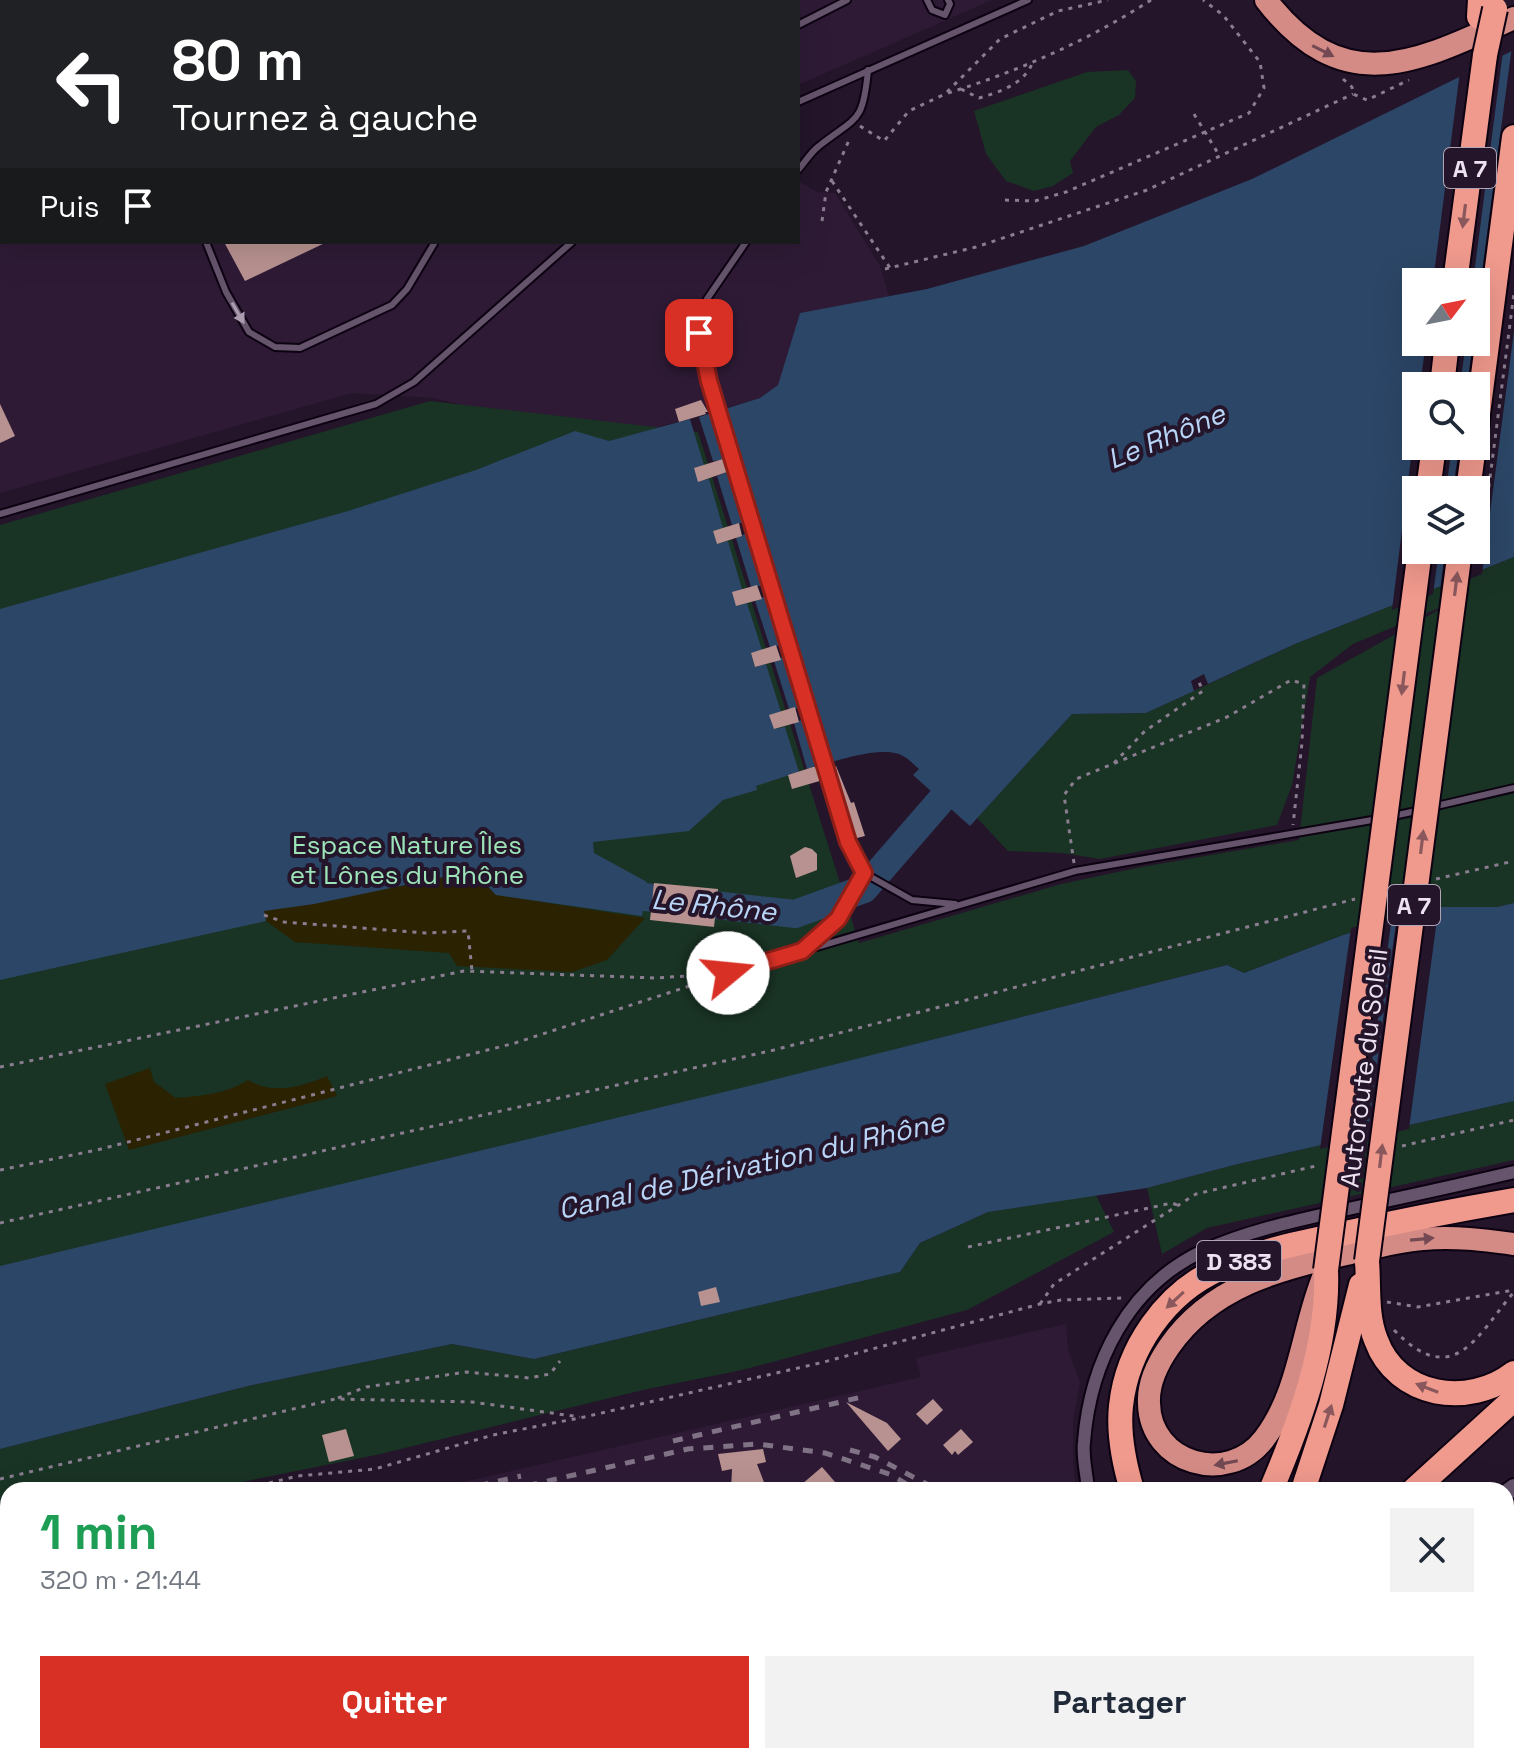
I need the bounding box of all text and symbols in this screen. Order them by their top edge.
text: 80 m [172,25,304,96]
icon: left [40,32,144,136]
one-way arrow [1312,44,1335,58]
text: Tournez à gauche [172,95,478,141]
road number: A 7 [1444,148,1496,188]
icon: arrive [116,184,160,228]
text: Puis [40,187,100,226]
one-way arrow [1457,203,1470,228]
north arrow [1402,268,1490,356]
map controls [1402,268,1490,564]
pin [665,299,733,367]
one-way arrow [231,302,245,324]
icon: arrive [677,311,721,355]
button: search [1402,372,1490,460]
water label: Le Rhône [1102,394,1232,477]
button: layers [1402,476,1490,564]
one-way arrow [1450,571,1463,596]
one-way arrow [1396,671,1409,696]
park label: Espace Nature Îles et Lônes du Rhône [290,828,524,892]
one-way arrow [1416,829,1429,854]
water label: Le Rhône [650,881,779,930]
road number: A 7 [1388,885,1440,925]
position arrow [686,931,770,1015]
street label: Autoroute du Soleil [1332,947,1396,1189]
water label: Canal de Dérivation du Rhône [554,1103,949,1227]
one-way arrow [1375,1143,1388,1168]
one-way arrow [1410,1233,1435,1246]
road number: D 383 [1197,1241,1281,1281]
one-way arrow [1166,1290,1185,1309]
one-way arrow [1415,1381,1439,1394]
one-way arrow [1322,1404,1334,1428]
one-way arrow [1213,1457,1238,1470]
text: 1 min [40,1502,157,1563]
button: close [1390,1508,1474,1592]
text: 320 m · 21:44 [40,1563,201,1597]
button: Quitter [40,1656,749,1748]
button: Partager [765,1656,1474,1748]

